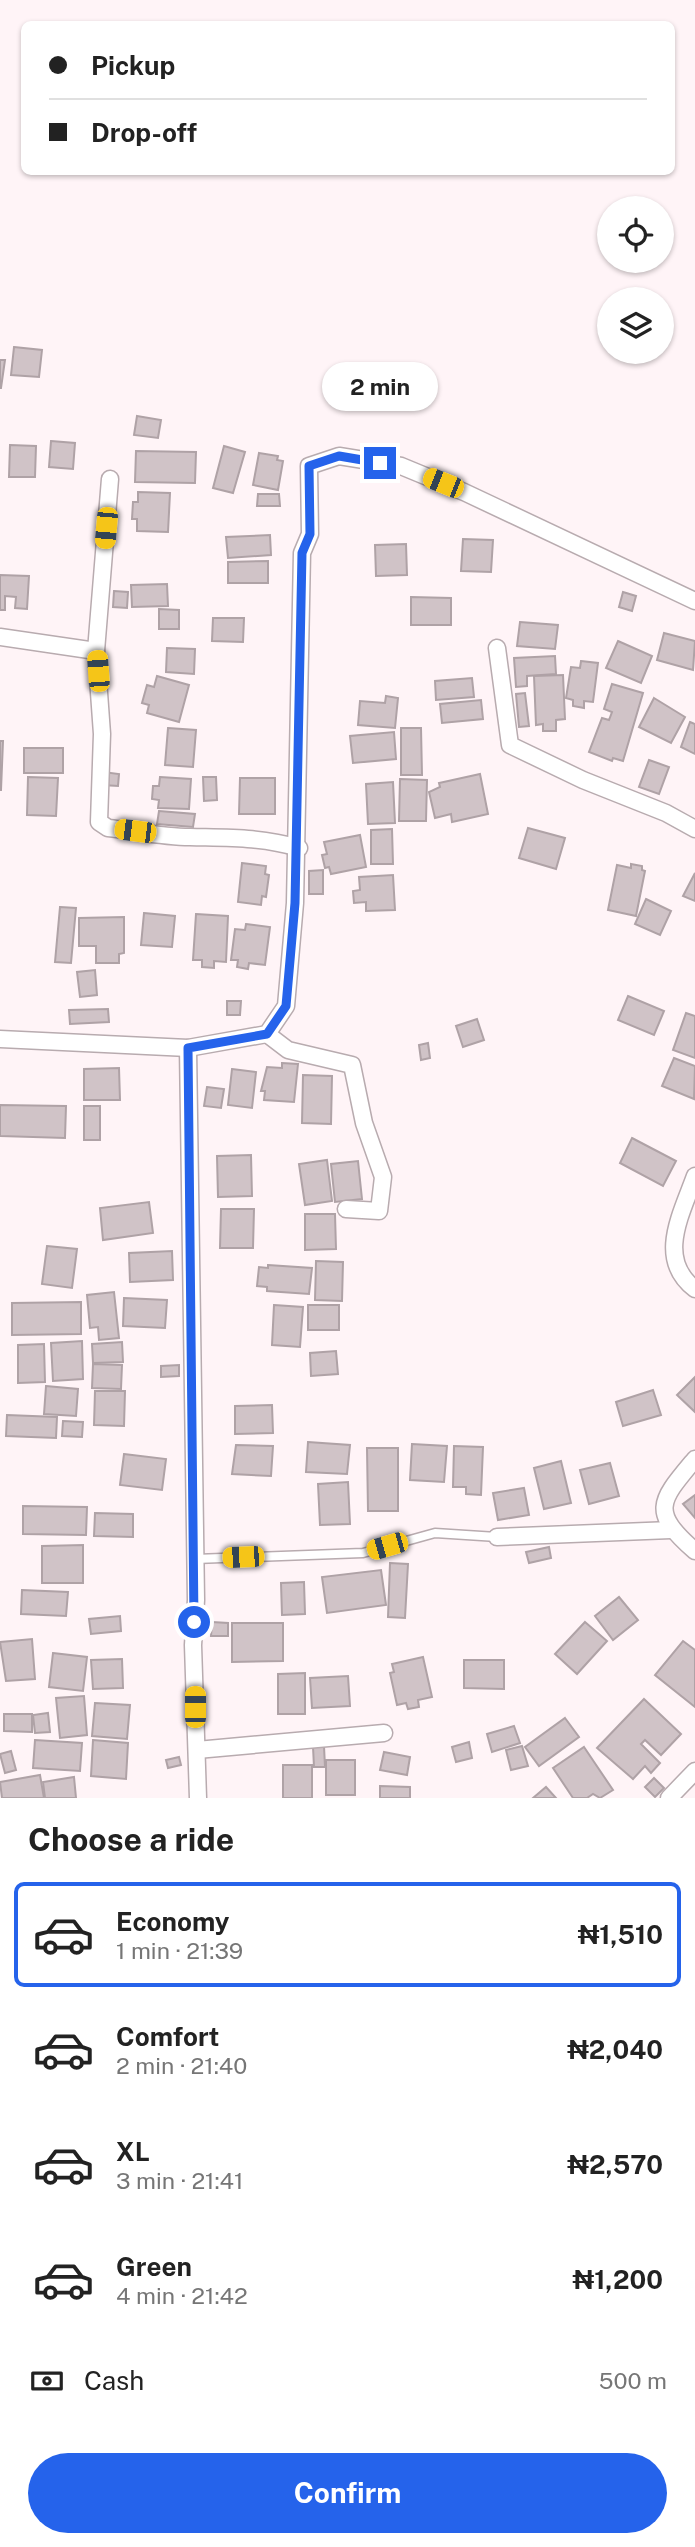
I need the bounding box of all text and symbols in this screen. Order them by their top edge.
text: Pickup [91,50,175,81]
text: Drop-off [91,117,197,148]
map controls [597,196,674,364]
button: locate [597,196,674,273]
button: layers [597,287,674,364]
callout: 2 min [322,362,438,410]
text: 2 min [350,373,410,400]
route end [364,447,396,479]
car [420,465,467,501]
car [94,506,119,550]
car [87,649,110,693]
car [113,818,158,844]
car [364,1530,411,1562]
car [222,1546,265,1568]
route start [178,1606,210,1638]
car [185,1686,206,1728]
text: Choose a ride [28,1821,234,1858]
icon: car [32,1903,95,1966]
text: Economy [116,1906,229,1937]
text: ₦1,510 [578,1919,663,1950]
text: 1 min · 21:39 [116,1937,243,1964]
icon: car [32,2018,95,2081]
text: Comfort [116,2021,219,2052]
text: ₦2,040 [567,2034,663,2065]
text: 2 min · 21:40 [116,2052,247,2079]
icon: car [32,2133,95,2196]
text: XL [116,2136,150,2167]
text: ₦2,570 [567,2149,663,2180]
text: 3 min · 21:41 [116,2167,243,2194]
icon: car [32,2248,95,2311]
text: Green [116,2251,192,2282]
text: ₦1,200 [573,2264,663,2295]
text: 4 min · 21:42 [116,2282,248,2309]
icon: cash [28,2362,66,2400]
text: Cash [84,2365,144,2396]
text: 500 m [599,2367,667,2394]
button: Confirm [28,2453,667,2533]

